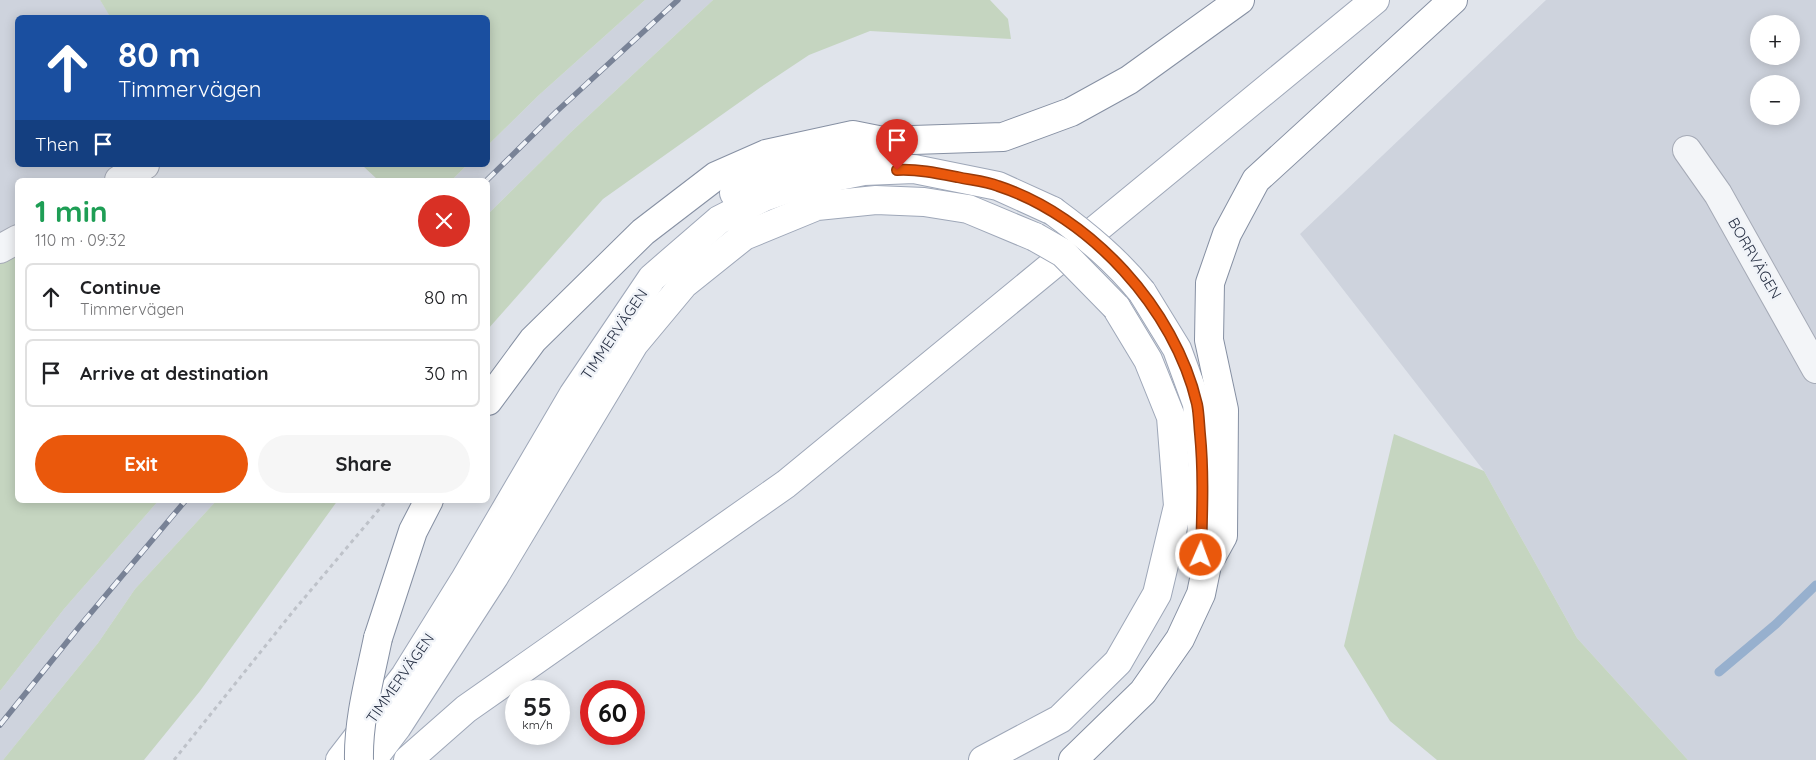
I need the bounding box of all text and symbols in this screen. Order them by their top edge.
map controls [1750,15,1800,125]
button: + [1750,15,1800,65]
text: 80 m [118,32,201,76]
icon: ahead [35,35,100,100]
text: Timmervägen [118,75,262,103]
button: − [1750,75,1800,125]
pin [876,119,918,170]
icon: arrive [883,126,911,154]
icon: arrive [89,130,117,158]
text: Then [35,132,79,156]
text: 1 min [35,192,108,230]
button: close [418,195,470,247]
street label: BORRVÄGEN [1724,214,1786,302]
text: 110 m · 09:32 [35,230,126,250]
text: Continue [80,275,161,299]
icon: ahead [37,283,65,311]
text: 80 m [424,285,468,309]
street label: TIMMERVÄGEN [577,285,651,383]
text: Timmervägen [80,299,184,319]
icon: arrive [37,359,65,387]
text: Arrive at destination [80,361,269,385]
text: 30 m [424,361,468,385]
button: Exit [35,435,248,493]
button: Share [258,435,470,493]
position arrow [1174,528,1226,580]
street label: TIMMERVÄGEN [362,629,438,727]
speed limit sign: 60 [580,680,645,745]
text: 55 [523,691,552,722]
text: km/h [522,717,553,732]

